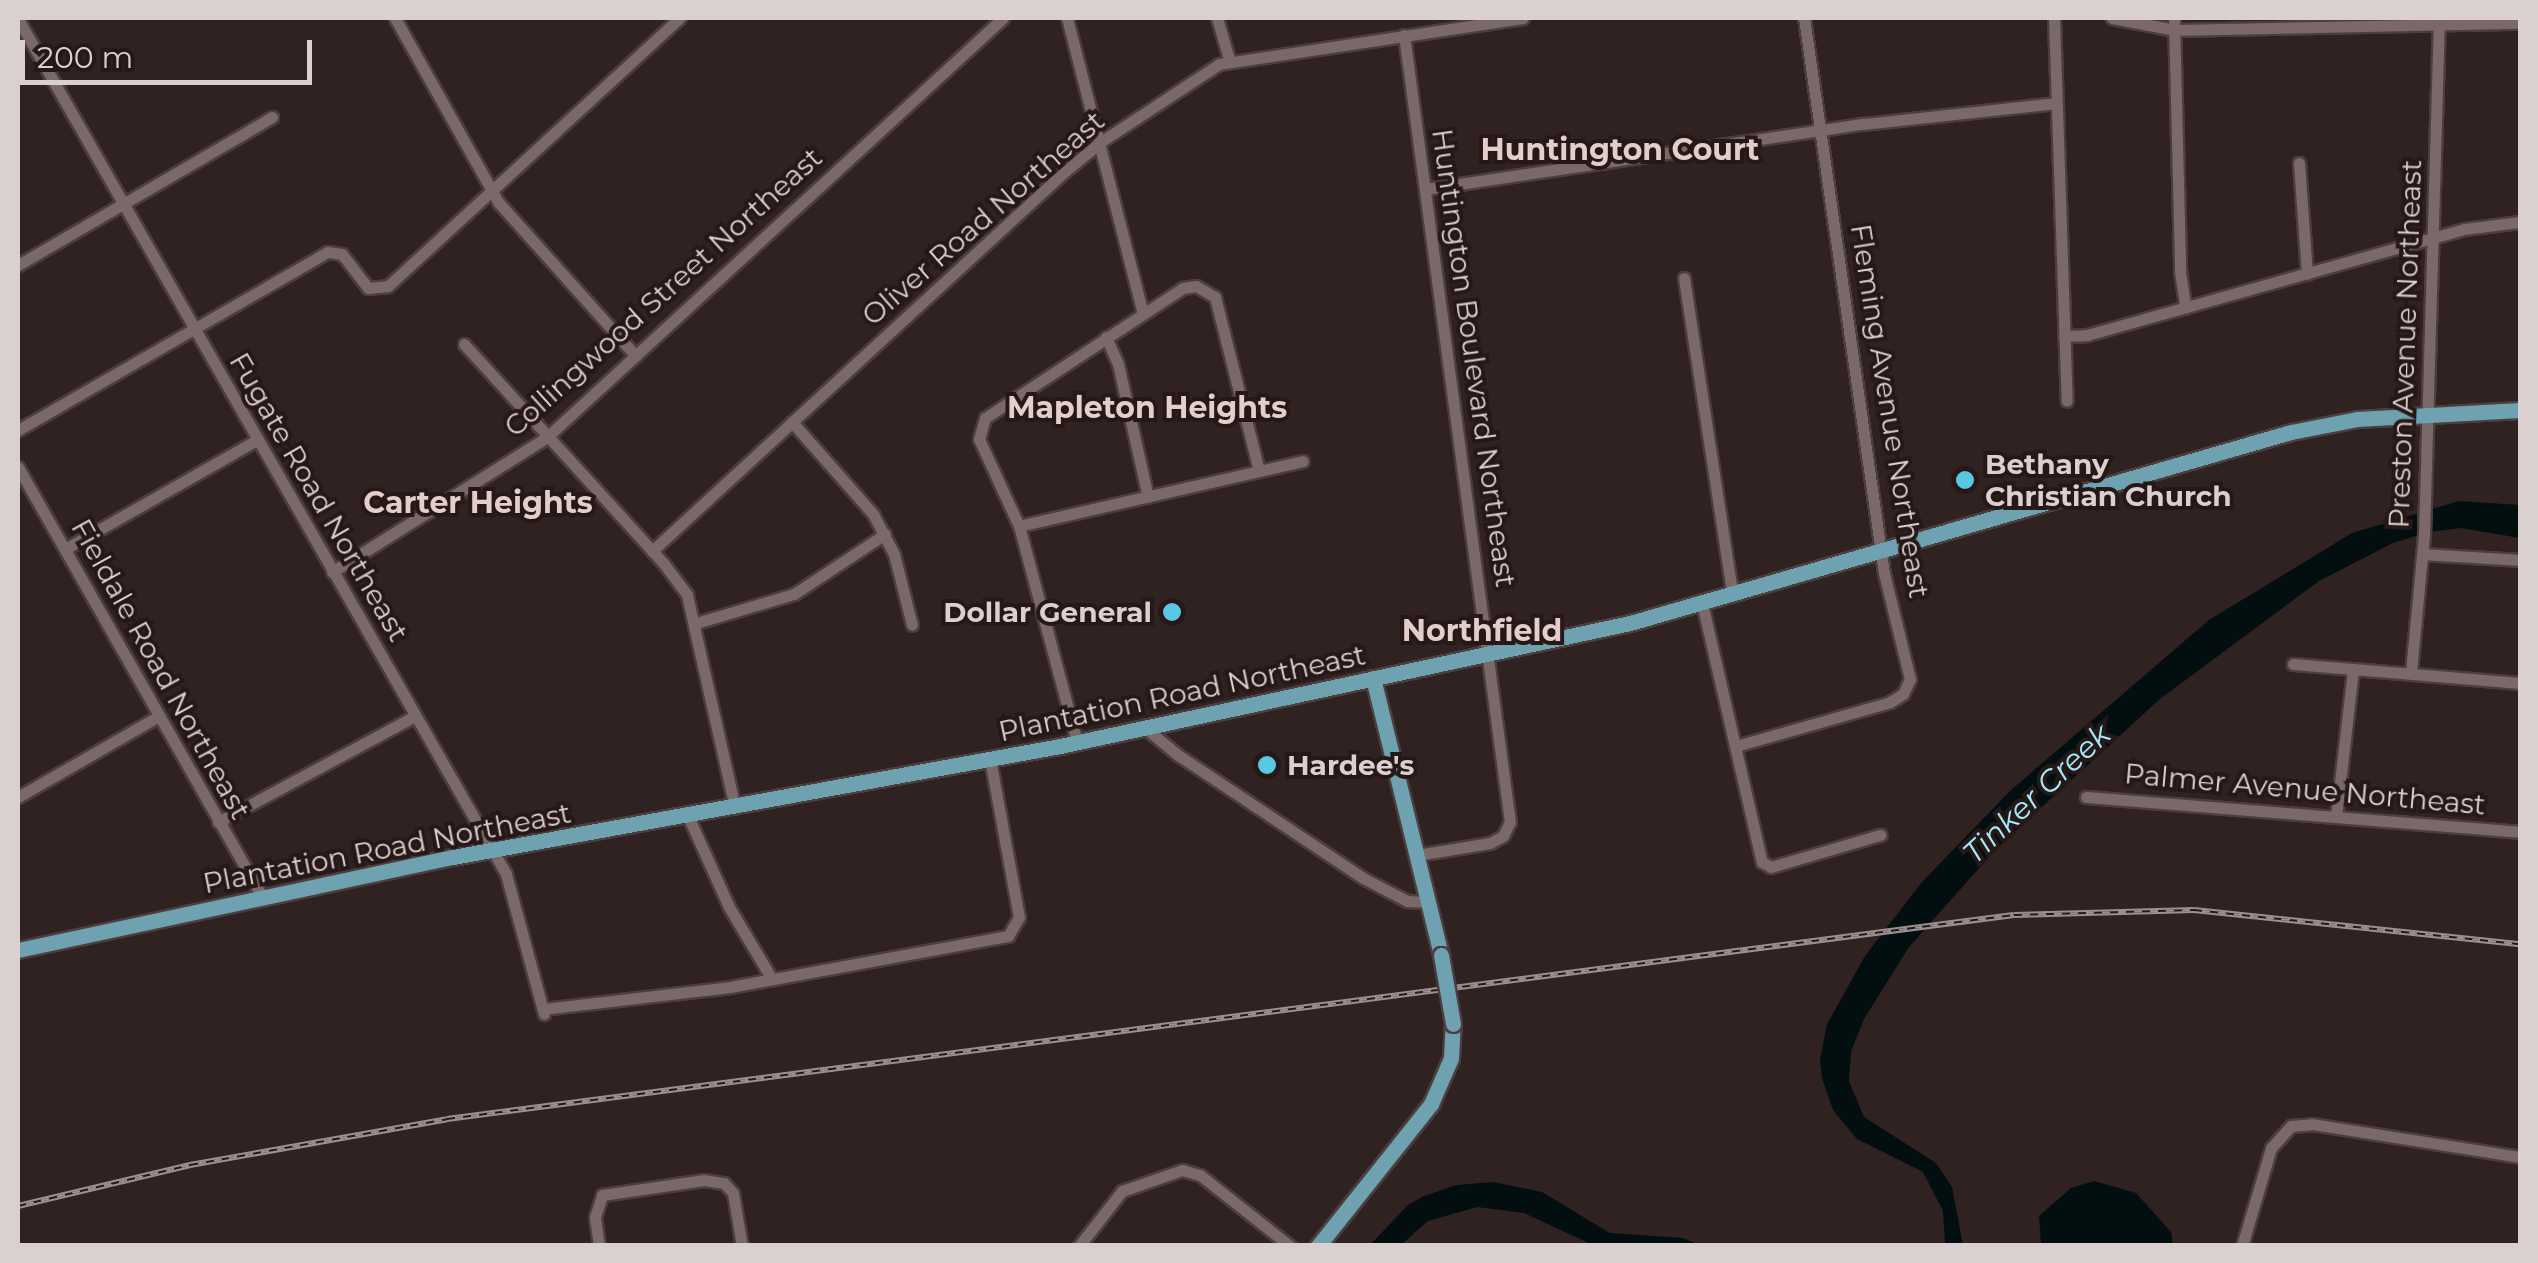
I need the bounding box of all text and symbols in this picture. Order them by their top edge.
scale bar [25,20,318,82]
text: 200 m [37,39,133,76]
street label: Oliver Road Northeast [855,104,1111,332]
street label: Huntington Boulevard Northeast [1425,127,1523,589]
district label: Huntington Court [1481,132,1759,168]
street label: Collingwood Street Northeast [497,141,829,443]
street label: Preston Avenue Northeast [2382,159,2428,529]
street label: Fleming Avenue Northeast [1844,222,1936,600]
street label: Fugate Road Northeast [223,347,415,647]
district label: Mapleton Heights [1007,390,1287,426]
place label: Bethany Christian Church [1985,447,2232,513]
marker: Bethany Christian Church [1954,469,1976,491]
district label: Carter Heights [363,485,593,521]
street label: Fieldale Road Northeast [64,513,258,825]
place label: Dollar General [943,595,1152,629]
marker: Dollar General [1161,601,1183,623]
district label: Northfield [1402,613,1562,649]
street label: Plantation Road Northeast [996,638,1368,748]
water label: Tinker Creek [1956,717,2118,871]
place label: Hardee's [1287,748,1414,782]
marker: Hardee's [1256,754,1278,776]
street label: Palmer Avenue Northeast [2123,756,2487,822]
street label: Plantation Road Northeast [200,796,574,900]

